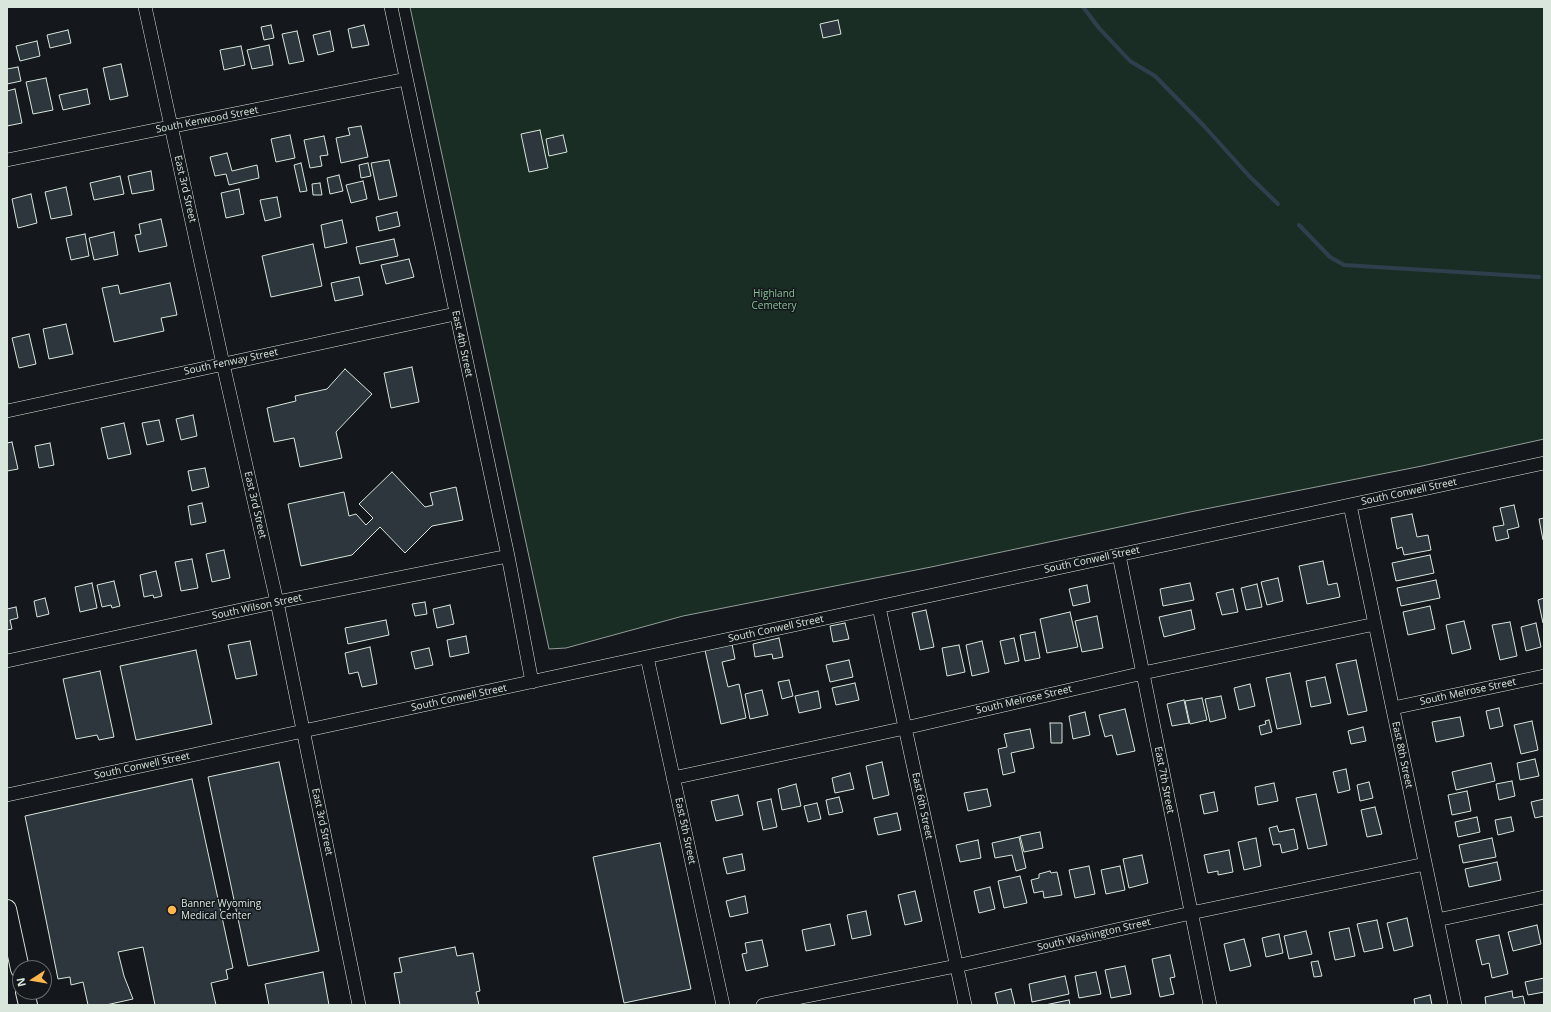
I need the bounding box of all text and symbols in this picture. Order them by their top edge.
street label: South Kenwood Street [155,104,259,136]
street label: East 3rd Street [171,154,199,224]
park label: Highland Cemetery [751,288,797,312]
street label: East 4th Street [449,310,475,378]
street label: South Fenway Street [183,346,279,378]
street label: East 3rd Street [241,470,269,540]
street label: South Conwell Street [1360,476,1458,508]
street label: South Conwell Street [1043,544,1141,576]
street label: South Wilson Street [211,592,303,622]
street label: South Conwell Street [727,613,825,645]
street label: South Melrose Street [1419,676,1517,708]
street label: South Conwell Street [410,682,508,714]
street label: South Melrose Street [975,683,1073,717]
street label: East 8th Street [1389,721,1415,789]
street label: East 7th Street [1152,745,1176,815]
street label: South Conwell Street [93,750,191,782]
street label: East 6th Street [909,772,935,840]
street label: East 3rd Street [309,787,335,857]
street label: East 5th Street [672,797,698,865]
place label: Banner Wyoming Medical Center [181,898,261,922]
marker: Banner Wyoming Medical Center [166,904,178,916]
street label: South Washington Street [1036,916,1152,954]
north arrow [12,960,52,1000]
text: N [12,976,29,988]

